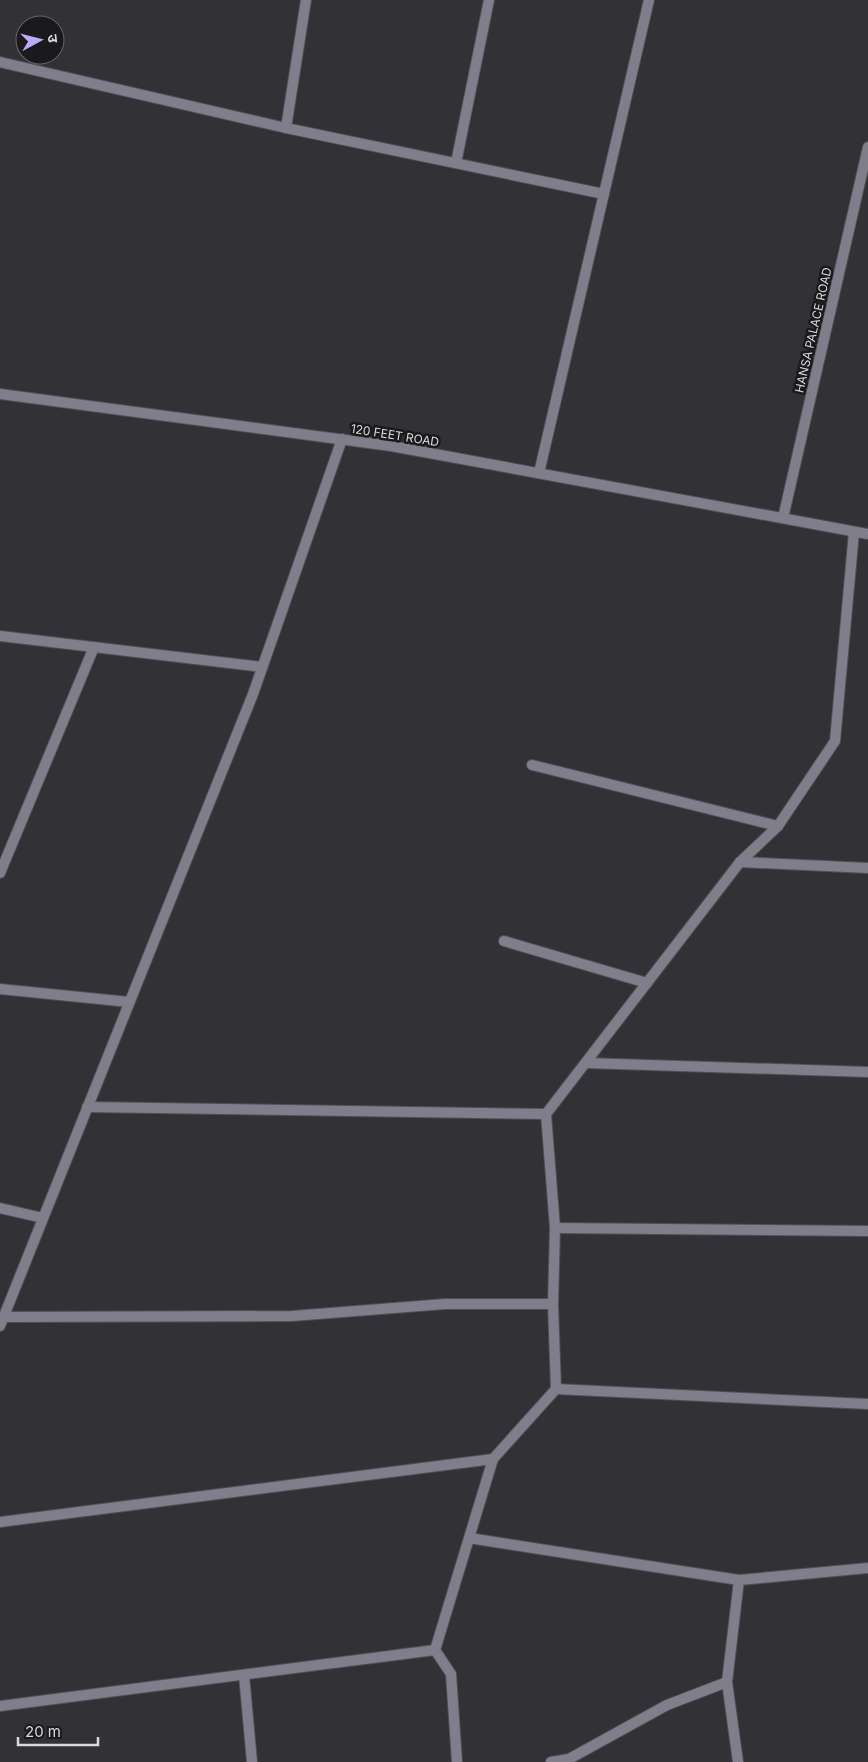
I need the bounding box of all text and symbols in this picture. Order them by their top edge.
north arrow [15,15,65,65]
text: उ [44,33,62,44]
street label: HANSA PALACE ROAD [791,266,835,394]
street label: 120 FEET ROAD [350,421,440,449]
scale bar [18,1714,98,1746]
text: 20 m [25,1722,61,1741]

